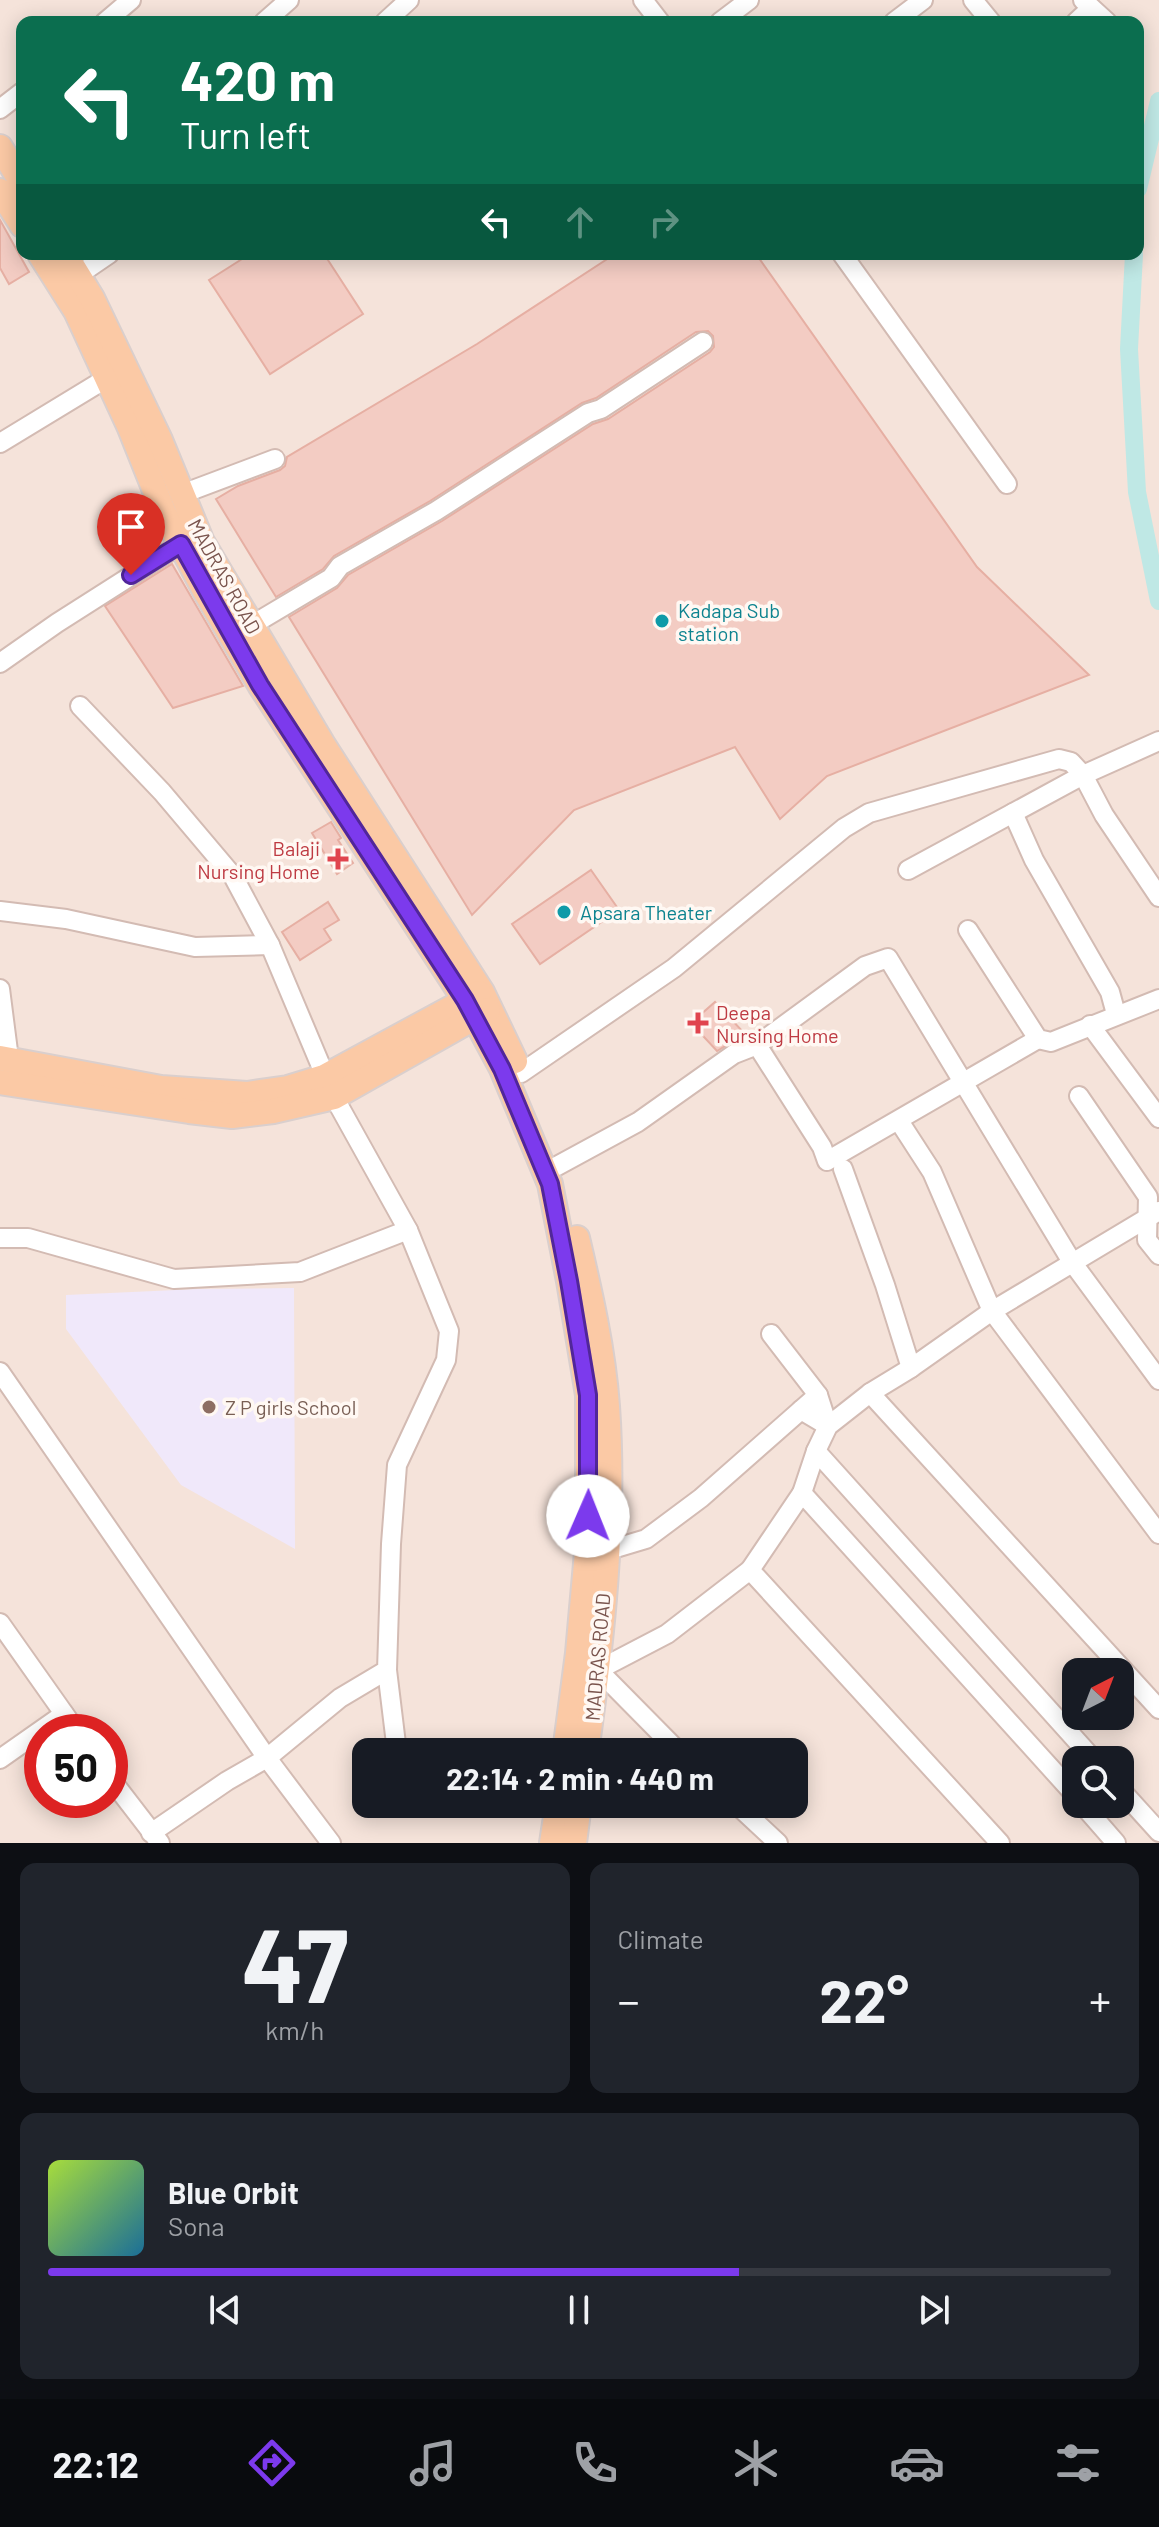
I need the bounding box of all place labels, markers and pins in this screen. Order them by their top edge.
pin [97,493,165,575]
place label: Kadapa Sub station [678,598,780,645]
marker: Kadapa Sub station [653,612,671,630]
place label: Balaji Nursing Home [197,836,320,883]
marker: Balaji Nursing Home [327,848,349,870]
place label: Apsara Theater [580,900,712,924]
marker: Apsara Theater [555,903,573,921]
place label: Deepa Nursing Home [716,1000,839,1047]
marker: Deepa Nursing Home [687,1012,709,1034]
place label: Z P girls School [225,1395,356,1419]
marker: Z P girls School [200,1398,218,1416]

